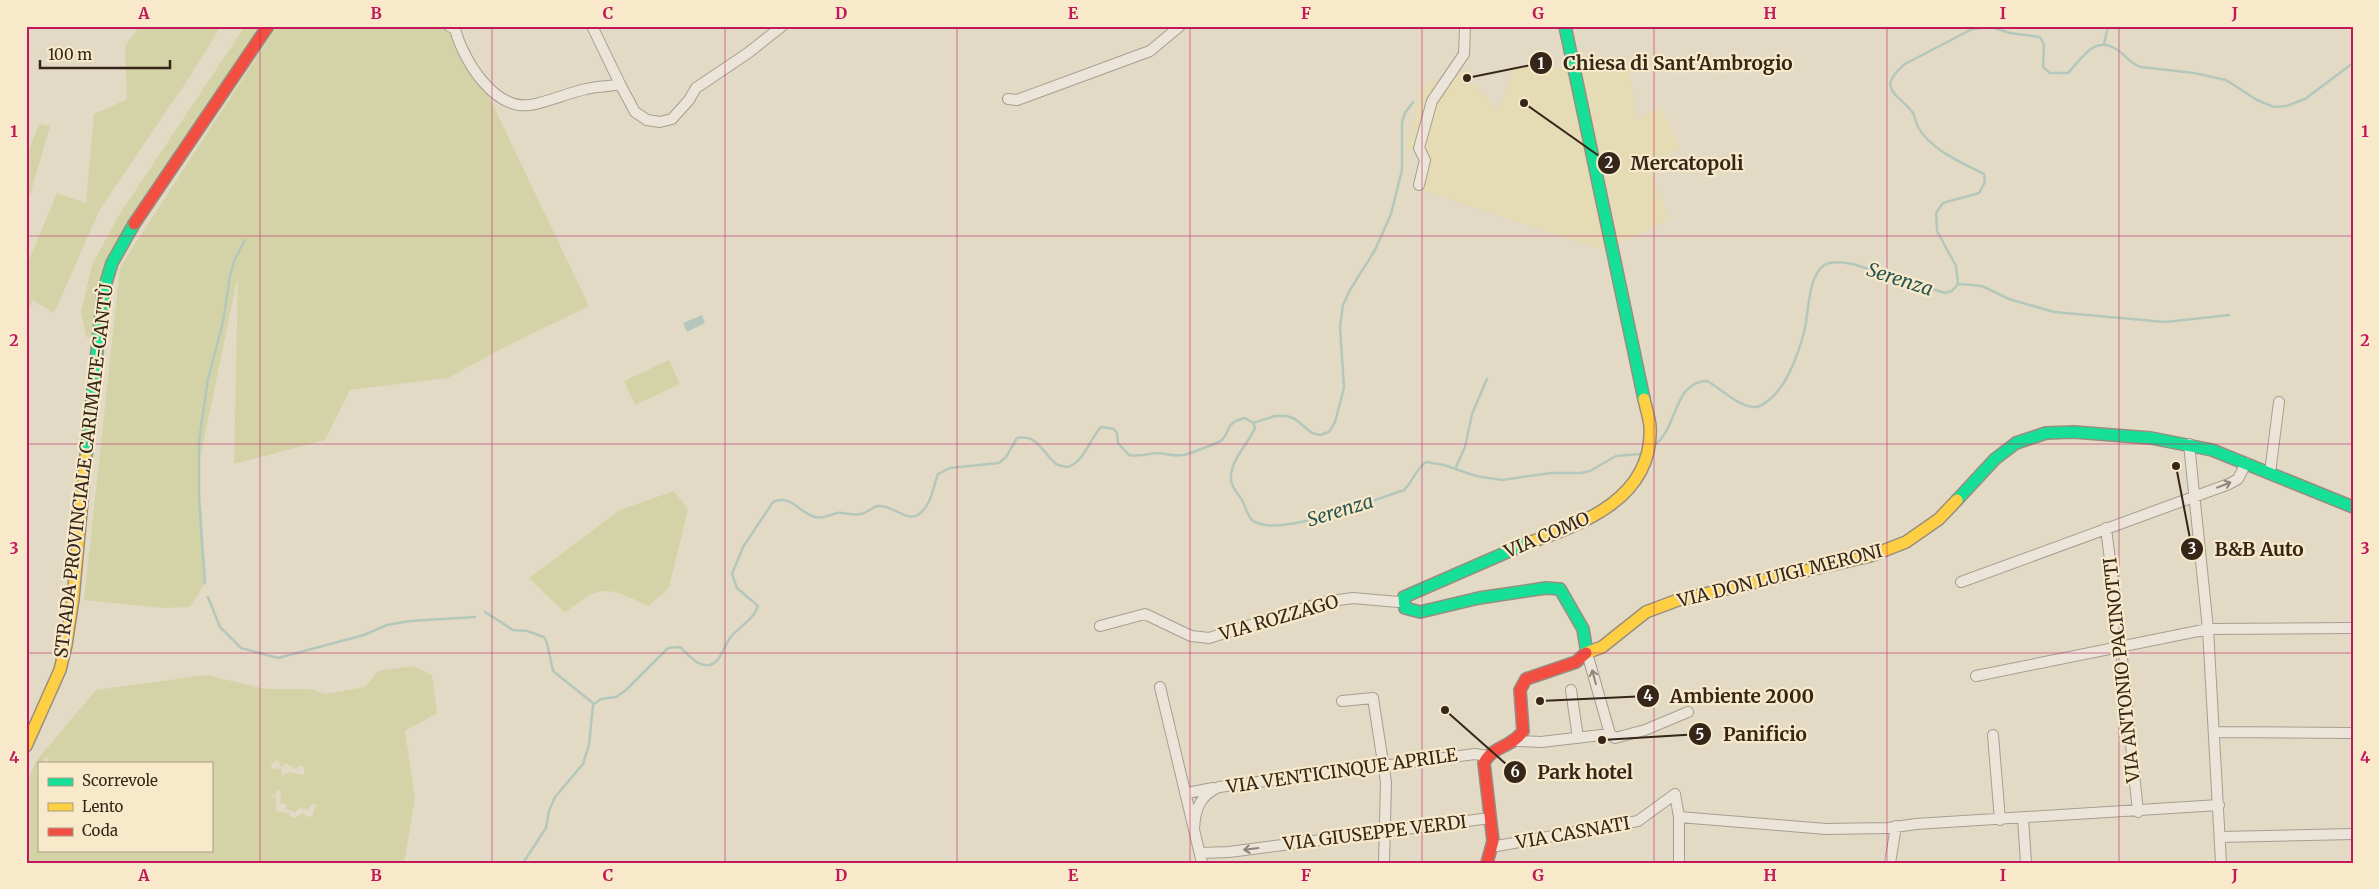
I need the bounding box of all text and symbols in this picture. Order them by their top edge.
text: A [137,3,150,23]
text: B [370,3,382,23]
text: C [603,3,613,23]
text: D [835,3,847,23]
text: E [1068,3,1079,23]
text: F [1301,3,1311,23]
text: G [1532,3,1544,23]
text: H [1763,3,1777,23]
text: I [2000,3,2006,23]
text: J [2231,3,2238,23]
scale bar [40,38,170,70]
text: 100 m [48,45,92,64]
callout: Chiesa di Sant'Ambrogio [1528,46,1802,80]
text: Chiesa di Sant'Ambrogio [1563,51,1793,75]
text: 1 [1538,54,1545,73]
text: 1 [10,121,18,141]
text: 1 [2361,121,2369,141]
callout: Mercatopoli [1596,146,1754,180]
text: Mercatopoli [1631,151,1744,175]
text: 2 [1605,153,1614,172]
water label: Serenza [1864,257,1936,301]
street label: STRADA PROVINCIALE CARIMATE-CANTÙ [49,282,118,659]
text: 2 [9,330,19,350]
text: 2 [2360,330,2370,350]
one-way arrow [2216,480,2231,489]
water label: Serenza [1304,489,1376,531]
street label: VIA COMO [1500,506,1593,563]
callout: B&B Auto [2180,532,2314,566]
text: B&B Auto [2214,537,2304,561]
text: 3 [9,538,19,558]
text: 3 [2360,538,2370,558]
street label: VIA DON LUIGI MERONI [1674,539,1885,612]
text: 3 [2188,539,2196,558]
street label: VIA ANTONIO PACINOTTI [2098,556,2145,785]
street label: VIA ROZZAGO [1216,589,1341,646]
one-way arrow [1589,669,1598,685]
callout: Ambiente 2000 [1635,679,1824,713]
text: Ambiente 2000 [1669,684,1814,708]
text: 4 [1643,686,1653,705]
callout: Panificio [1688,717,1816,751]
text: Panificio [1723,722,1807,746]
text: 5 [1696,725,1704,744]
street label: VIA VENTICINQUE APRILE [1224,743,1459,798]
text: 4 [9,747,19,767]
text: 4 [2360,747,2370,767]
callout: Park hotel [1502,755,1643,789]
text: Park hotel [1537,760,1633,784]
legend [38,762,212,852]
text: 6 [1510,762,1520,781]
text: Scorrevole [82,771,158,790]
text: Lento [82,797,124,816]
street label: VIA GIUSEPPE VERDI [1281,810,1468,855]
street label: VIA CASNATI [1513,811,1632,854]
text: Coda [82,821,118,840]
one-way arrow [1243,844,1259,854]
text: A [137,865,150,885]
text: B [370,865,382,885]
text: C [603,865,613,885]
text: D [835,865,847,885]
text: E [1068,865,1079,885]
text: F [1301,865,1311,885]
text: G [1532,865,1544,885]
text: H [1763,865,1777,885]
text: I [2000,865,2006,885]
text: J [2231,865,2238,885]

